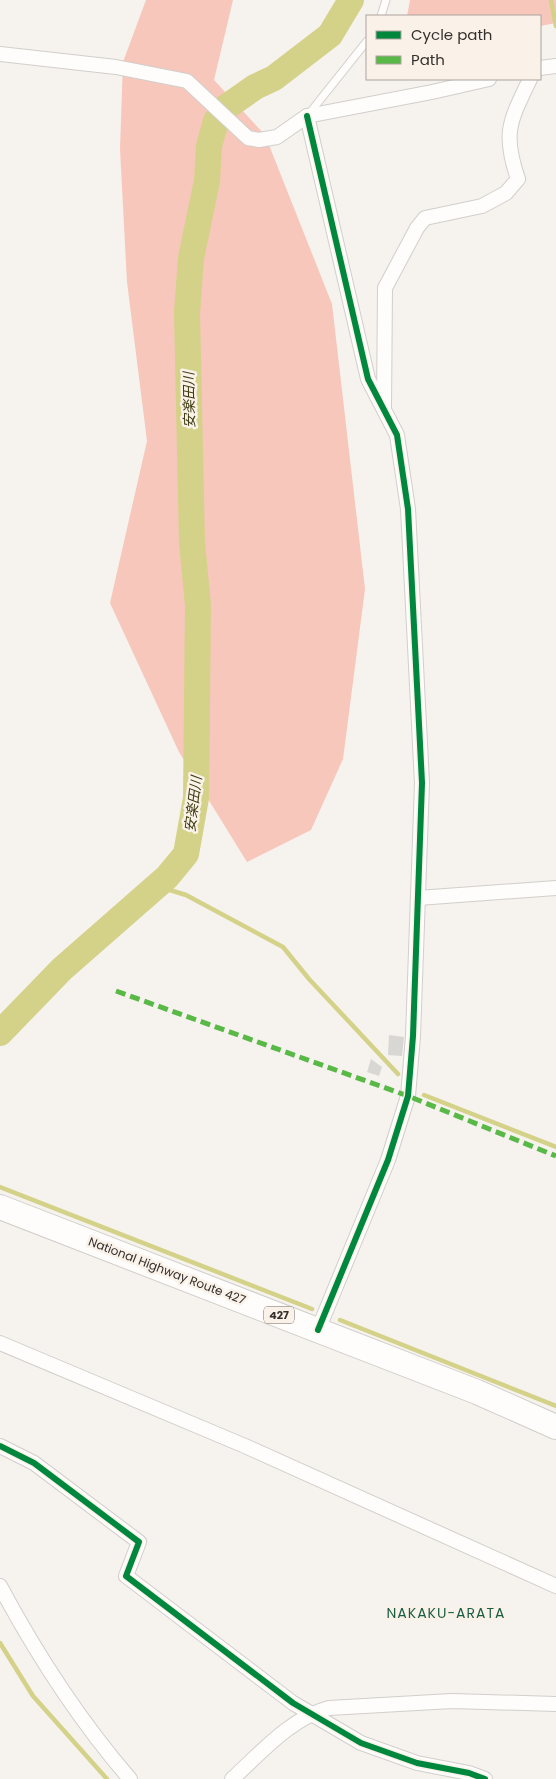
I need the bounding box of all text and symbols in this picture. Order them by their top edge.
legend [366,15,541,80]
text: Cycle path [411,24,492,45]
text: Path [411,49,445,70]
water label: 安楽田川 [178,370,199,428]
water label: 安楽田川 [180,773,207,833]
street label: National Highway Route 427 [86,1233,249,1309]
road number: 427 [264,1306,294,1324]
district label: NAKAKU-ARATA [386,1603,506,1623]

